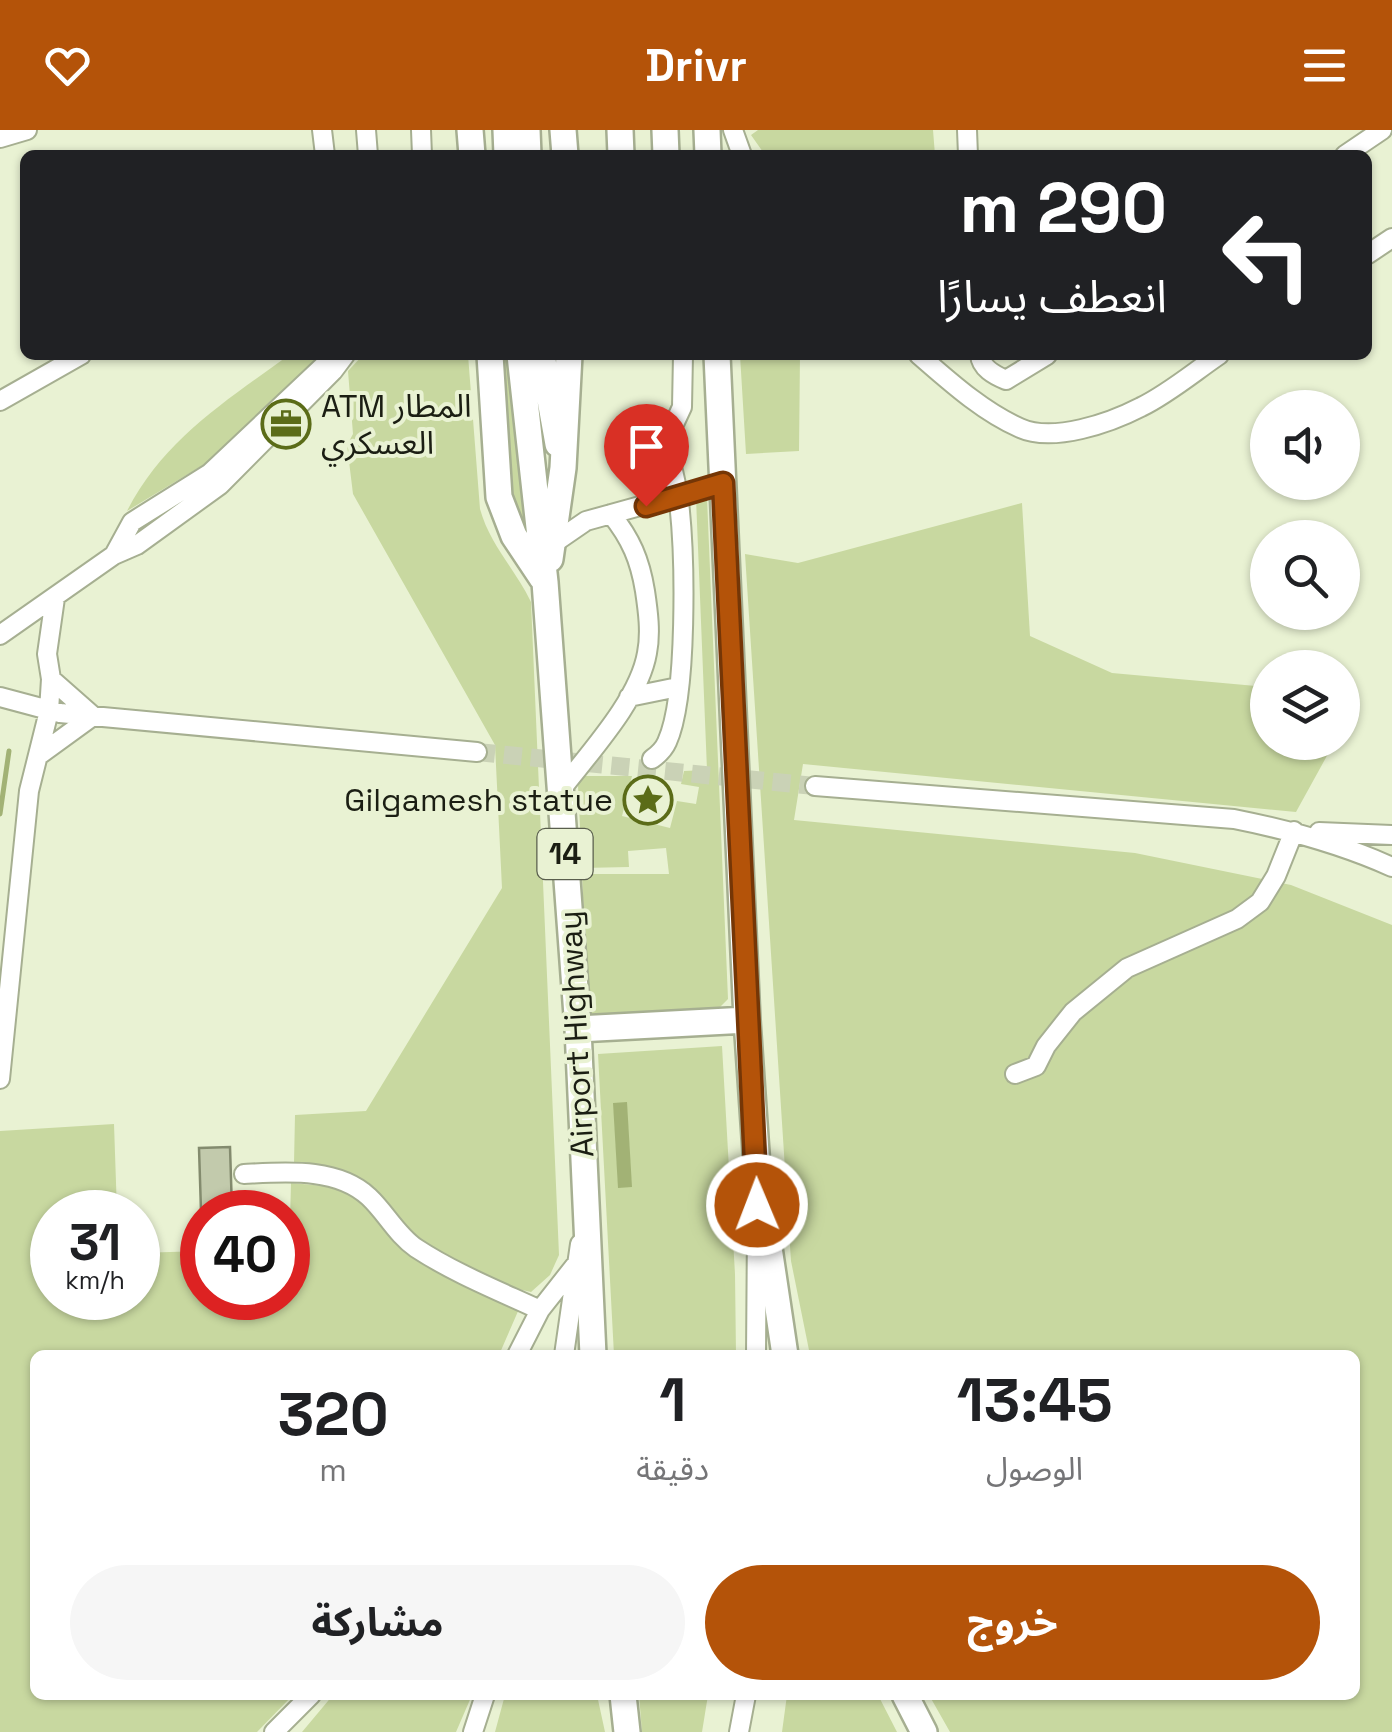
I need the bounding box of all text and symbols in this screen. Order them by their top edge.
text: Drivr [645,37,747,94]
icon: heart [40,38,95,93]
icon: menu [1297,38,1352,93]
text: 290 m [960,163,1167,252]
icon: left [1202,190,1332,320]
text: انعطف يسارًا [937,268,1167,325]
place label: ATM المطار العسكري [321,386,472,467]
map controls [1250,390,1360,760]
button: sound [1250,390,1360,500]
office icon: ATM المطار العسكري [260,398,312,450]
pin [604,404,689,507]
icon: arrive [619,419,674,474]
button: search [1250,520,1360,630]
button: layers [1250,650,1360,760]
place icon: Gilgamesh statue [622,774,674,826]
place label: Gilgamesh statue [344,780,613,820]
road number: 14 [538,829,592,879]
street label: Airport Highway [550,910,602,1158]
position arrow [705,1153,809,1257]
speed limit sign: 40 [180,1190,310,1320]
text: 31 [69,1211,121,1275]
text: km/h [65,1264,125,1296]
text: 1 [659,1362,686,1439]
text: 13:45 [957,1362,1112,1439]
text: 320 [278,1376,389,1453]
text: دقيقة [636,1449,709,1489]
text: الوصول [986,1449,1083,1489]
text: m [319,1450,347,1490]
button: مشاركة [70,1565,685,1680]
button: خروج [705,1565,1320,1680]

